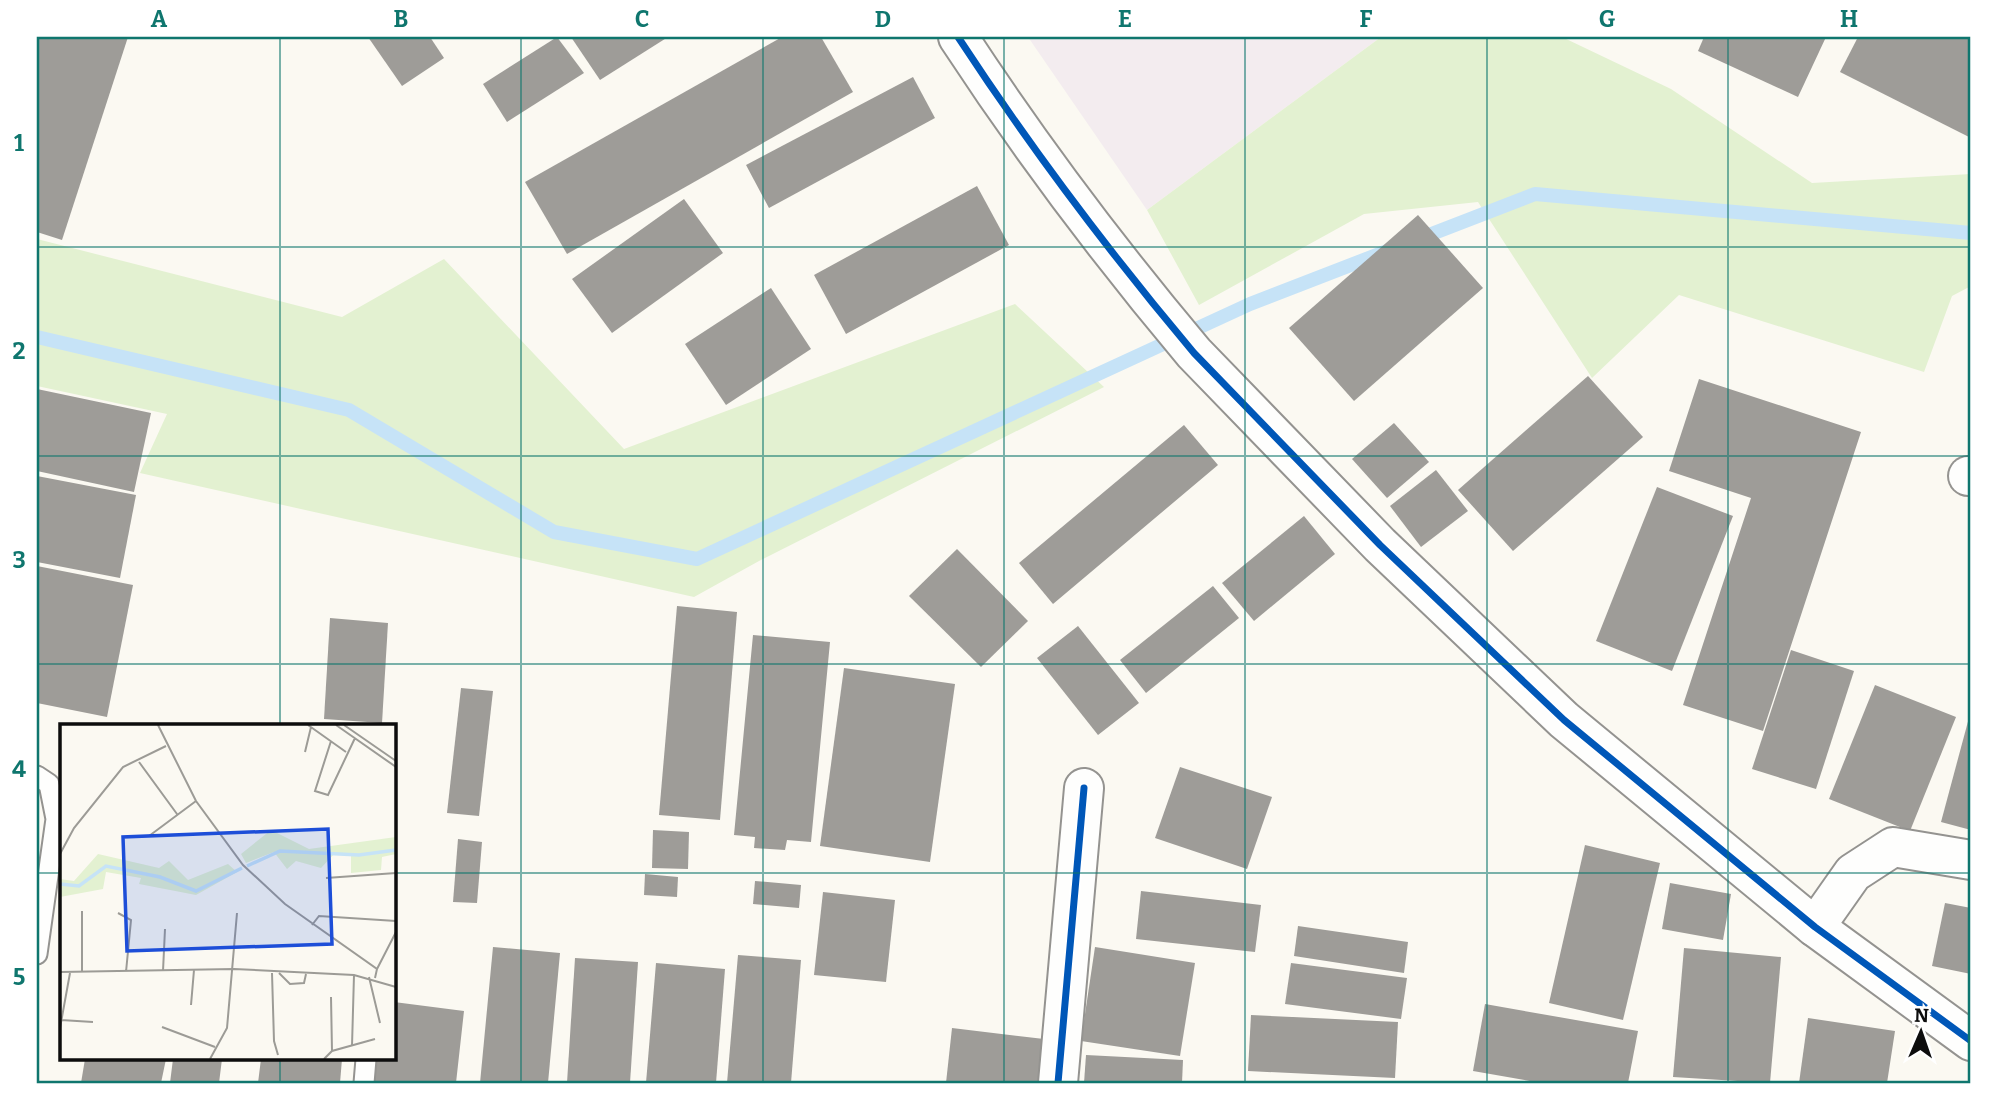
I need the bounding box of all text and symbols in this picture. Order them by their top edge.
text: A [151,5,168,33]
text: B [394,5,408,33]
text: C [635,5,649,33]
text: D [875,5,891,33]
text: E [1118,5,1132,33]
text: F [1360,5,1373,33]
text: G [1599,5,1616,33]
text: H [1840,5,1858,33]
text: 1 [14,129,24,157]
text: 2 [13,337,26,365]
text: 3 [12,546,26,574]
inset map [60,724,396,1060]
text: 4 [12,755,26,783]
text: 5 [13,963,25,991]
north arrow [1885,998,1955,1068]
text: N [1914,1004,1930,1027]

